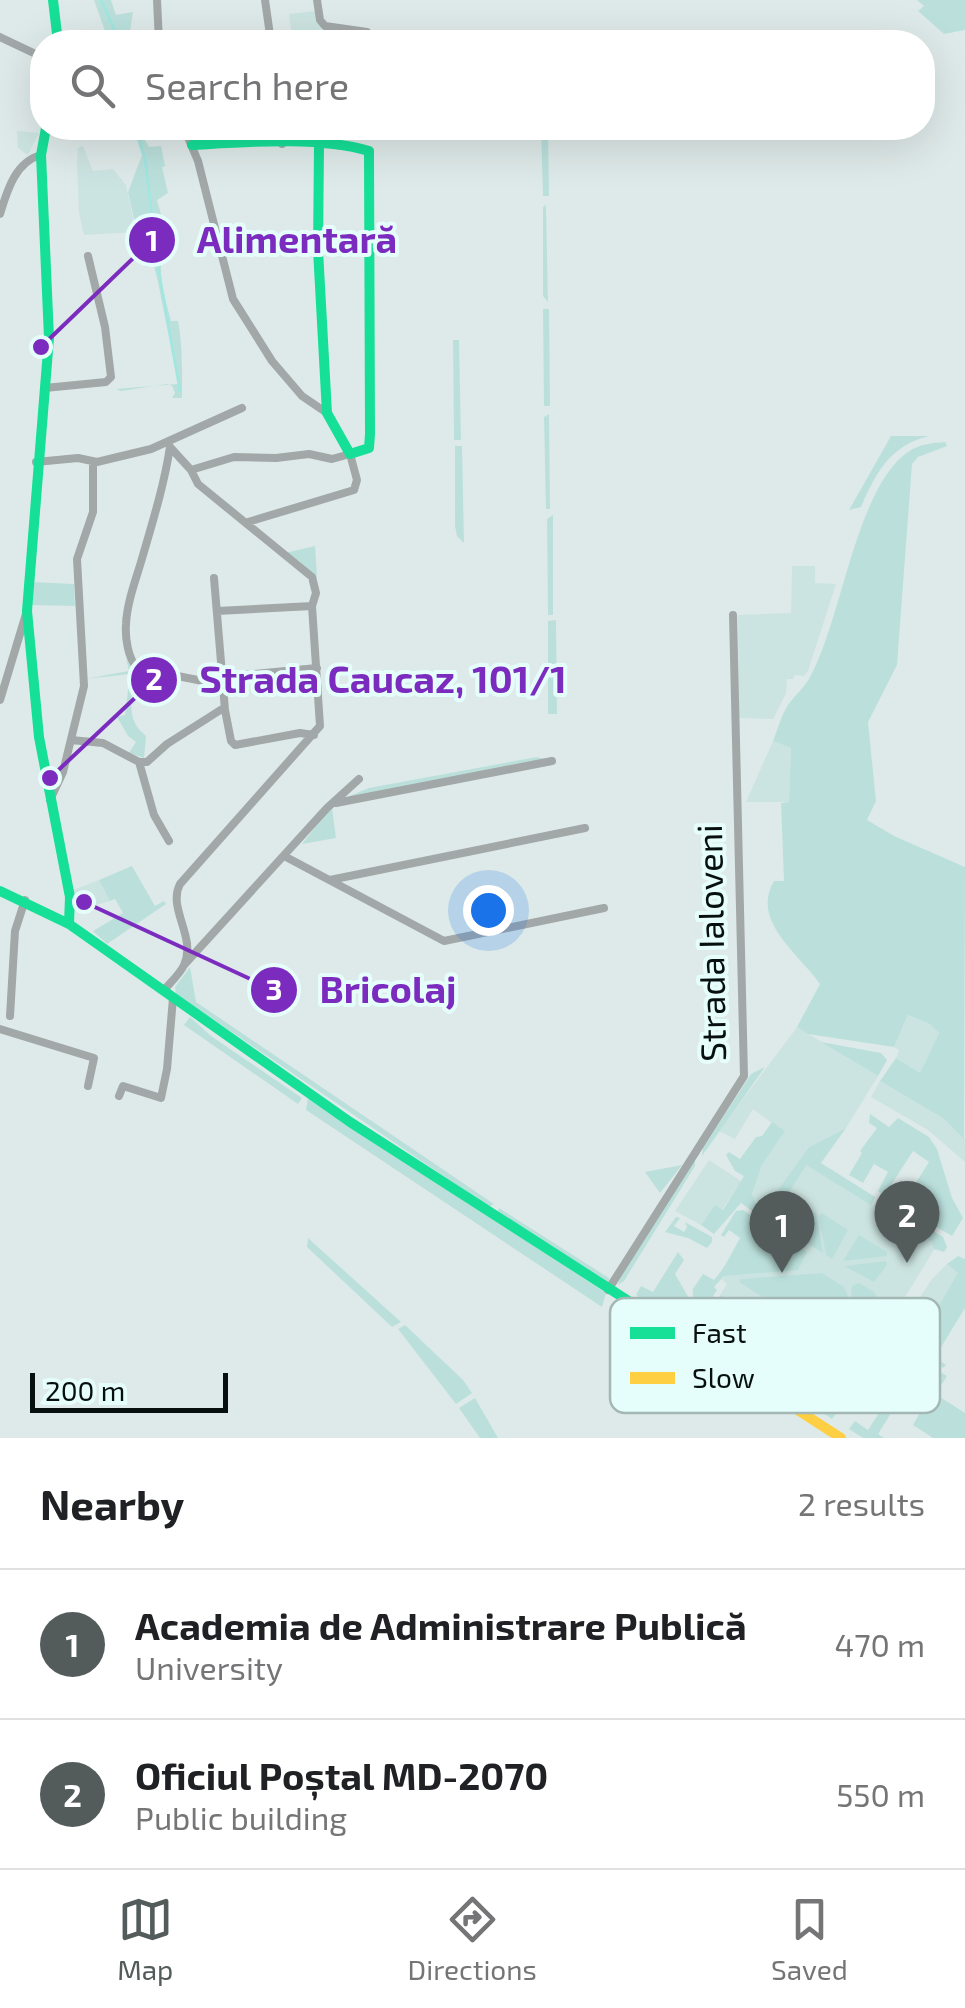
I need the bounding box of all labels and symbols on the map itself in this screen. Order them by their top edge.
callout: Alimentară [127,206,417,274]
text: Alimentară [197,215,397,261]
text: 1 [146,221,158,257]
callout: Strada Caucaz, 101/1 [129,646,586,714]
text: Strada Caucaz, 101/1 [199,655,567,701]
text: 2 [145,660,163,696]
street label: Strada Ialoveni [687,824,733,1062]
your location [463,885,514,936]
callout: Bricolaj [249,956,476,1024]
text: Bricolaj [319,965,457,1011]
text: 3 [265,970,283,1006]
pin: 2 [874,1180,940,1263]
pin: 1 [750,1190,814,1273]
legend [610,1298,940,1413]
text: Fast [692,1315,747,1349]
text: Slow [692,1360,755,1394]
scale bar [30,1368,228,1412]

